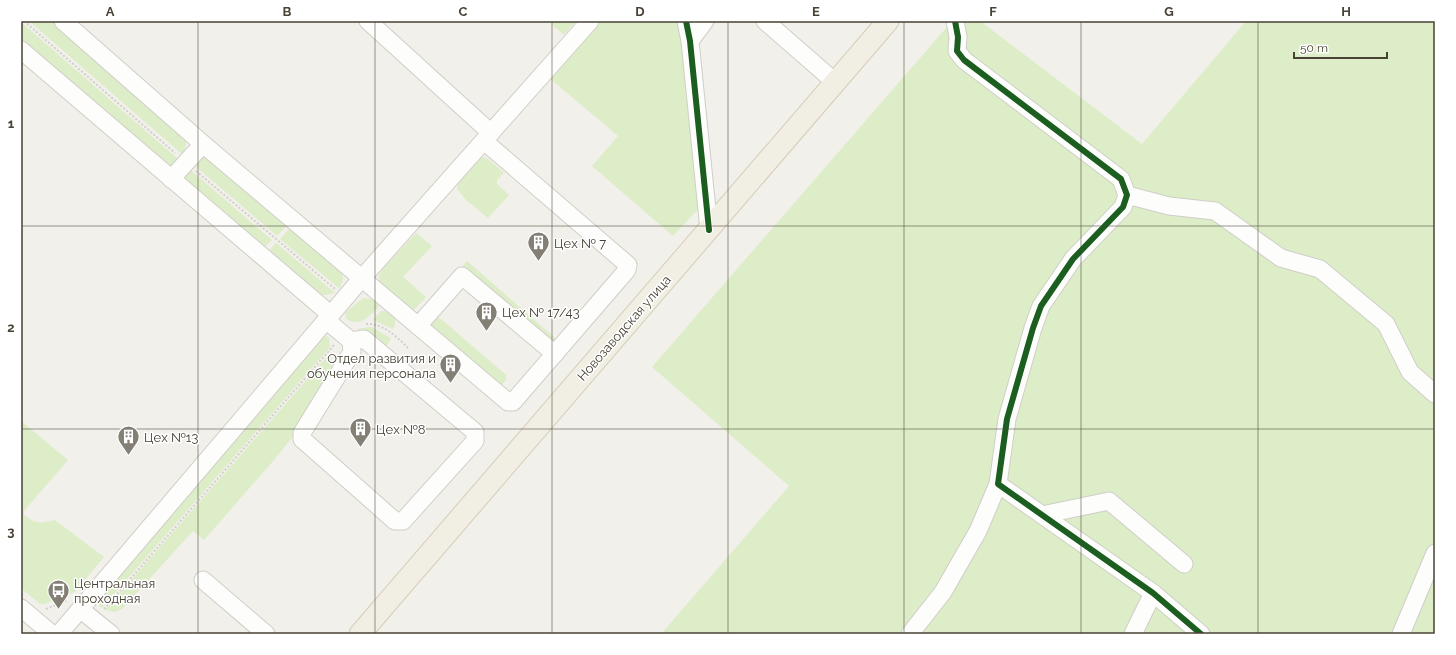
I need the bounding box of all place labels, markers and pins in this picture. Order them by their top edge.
building icon: Цех № 7 [525,230,551,263]
place label: Цех № 7 [554,236,606,251]
building icon: Цех № 17/43 [474,299,500,332]
place label: Цех № 17/43 [502,305,580,320]
place label: Отдел развития и обучения персонала [307,351,436,381]
building icon: Отдел развития и обучения персонала [438,352,464,385]
building icon: Цех №8 [347,416,373,449]
place label: Цех №8 [376,422,426,437]
building icon: Цех №13 [116,424,142,457]
place label: Цех №13 [144,430,198,445]
place label: Центральная проходная [74,576,155,606]
bus stop icon: Центральная проходная [46,577,72,610]

